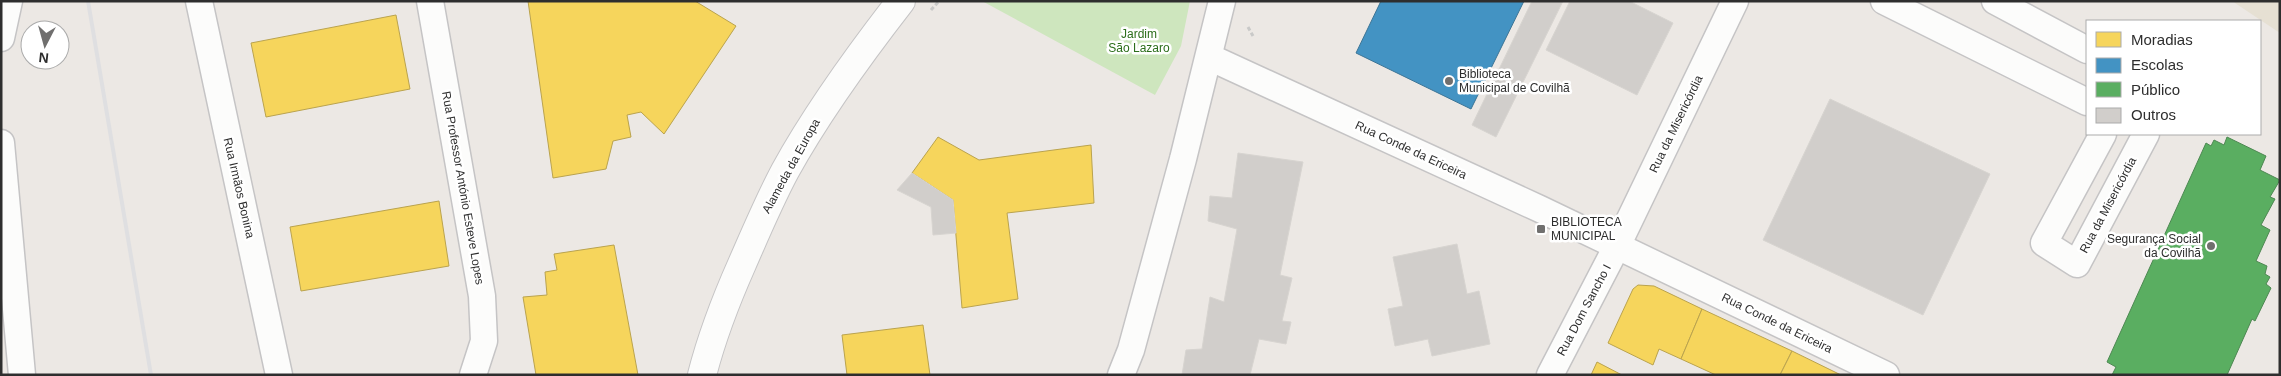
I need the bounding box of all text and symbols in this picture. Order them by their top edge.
north arrow [20,20,70,70]
legend [2086,20,2261,135]
park label: Jardim São Lazaro [1108,27,1170,55]
text: Moradias [2131,31,2193,48]
text: N [38,49,50,66]
text: Escolas [2131,56,2184,73]
place label: Biblioteca Municipal de Covilhã [1459,67,1570,95]
street label: Rua da Misericórdia [1646,73,1706,175]
marker: Biblioteca Municipal de Covilhã [1443,75,1455,87]
text: Público [2131,81,2180,98]
street label: Rua Professor António Esteve Lopes [439,90,487,286]
text: Outros [2131,106,2176,123]
street label: Alameda da Europa [759,116,823,216]
street label: Rua Conde da Ericeira [1353,118,1469,182]
street label: Rua Irmãos Bonina [221,136,257,240]
street label: Rua da Misericórdia [2077,154,2139,255]
place label: BIBLIOTECA MUNICIPAL [1551,215,1622,243]
marker: BIBLIOTECA MUNICIPAL [1535,223,1547,235]
place label: Segurança Social da Covilhã [2107,232,2201,260]
marker: Segurança Social da Covilhã [2205,240,2217,252]
street label: Rua Dom Sancho I [1554,262,1614,358]
street label: Rua Conde da Ericeira [1719,290,1835,356]

